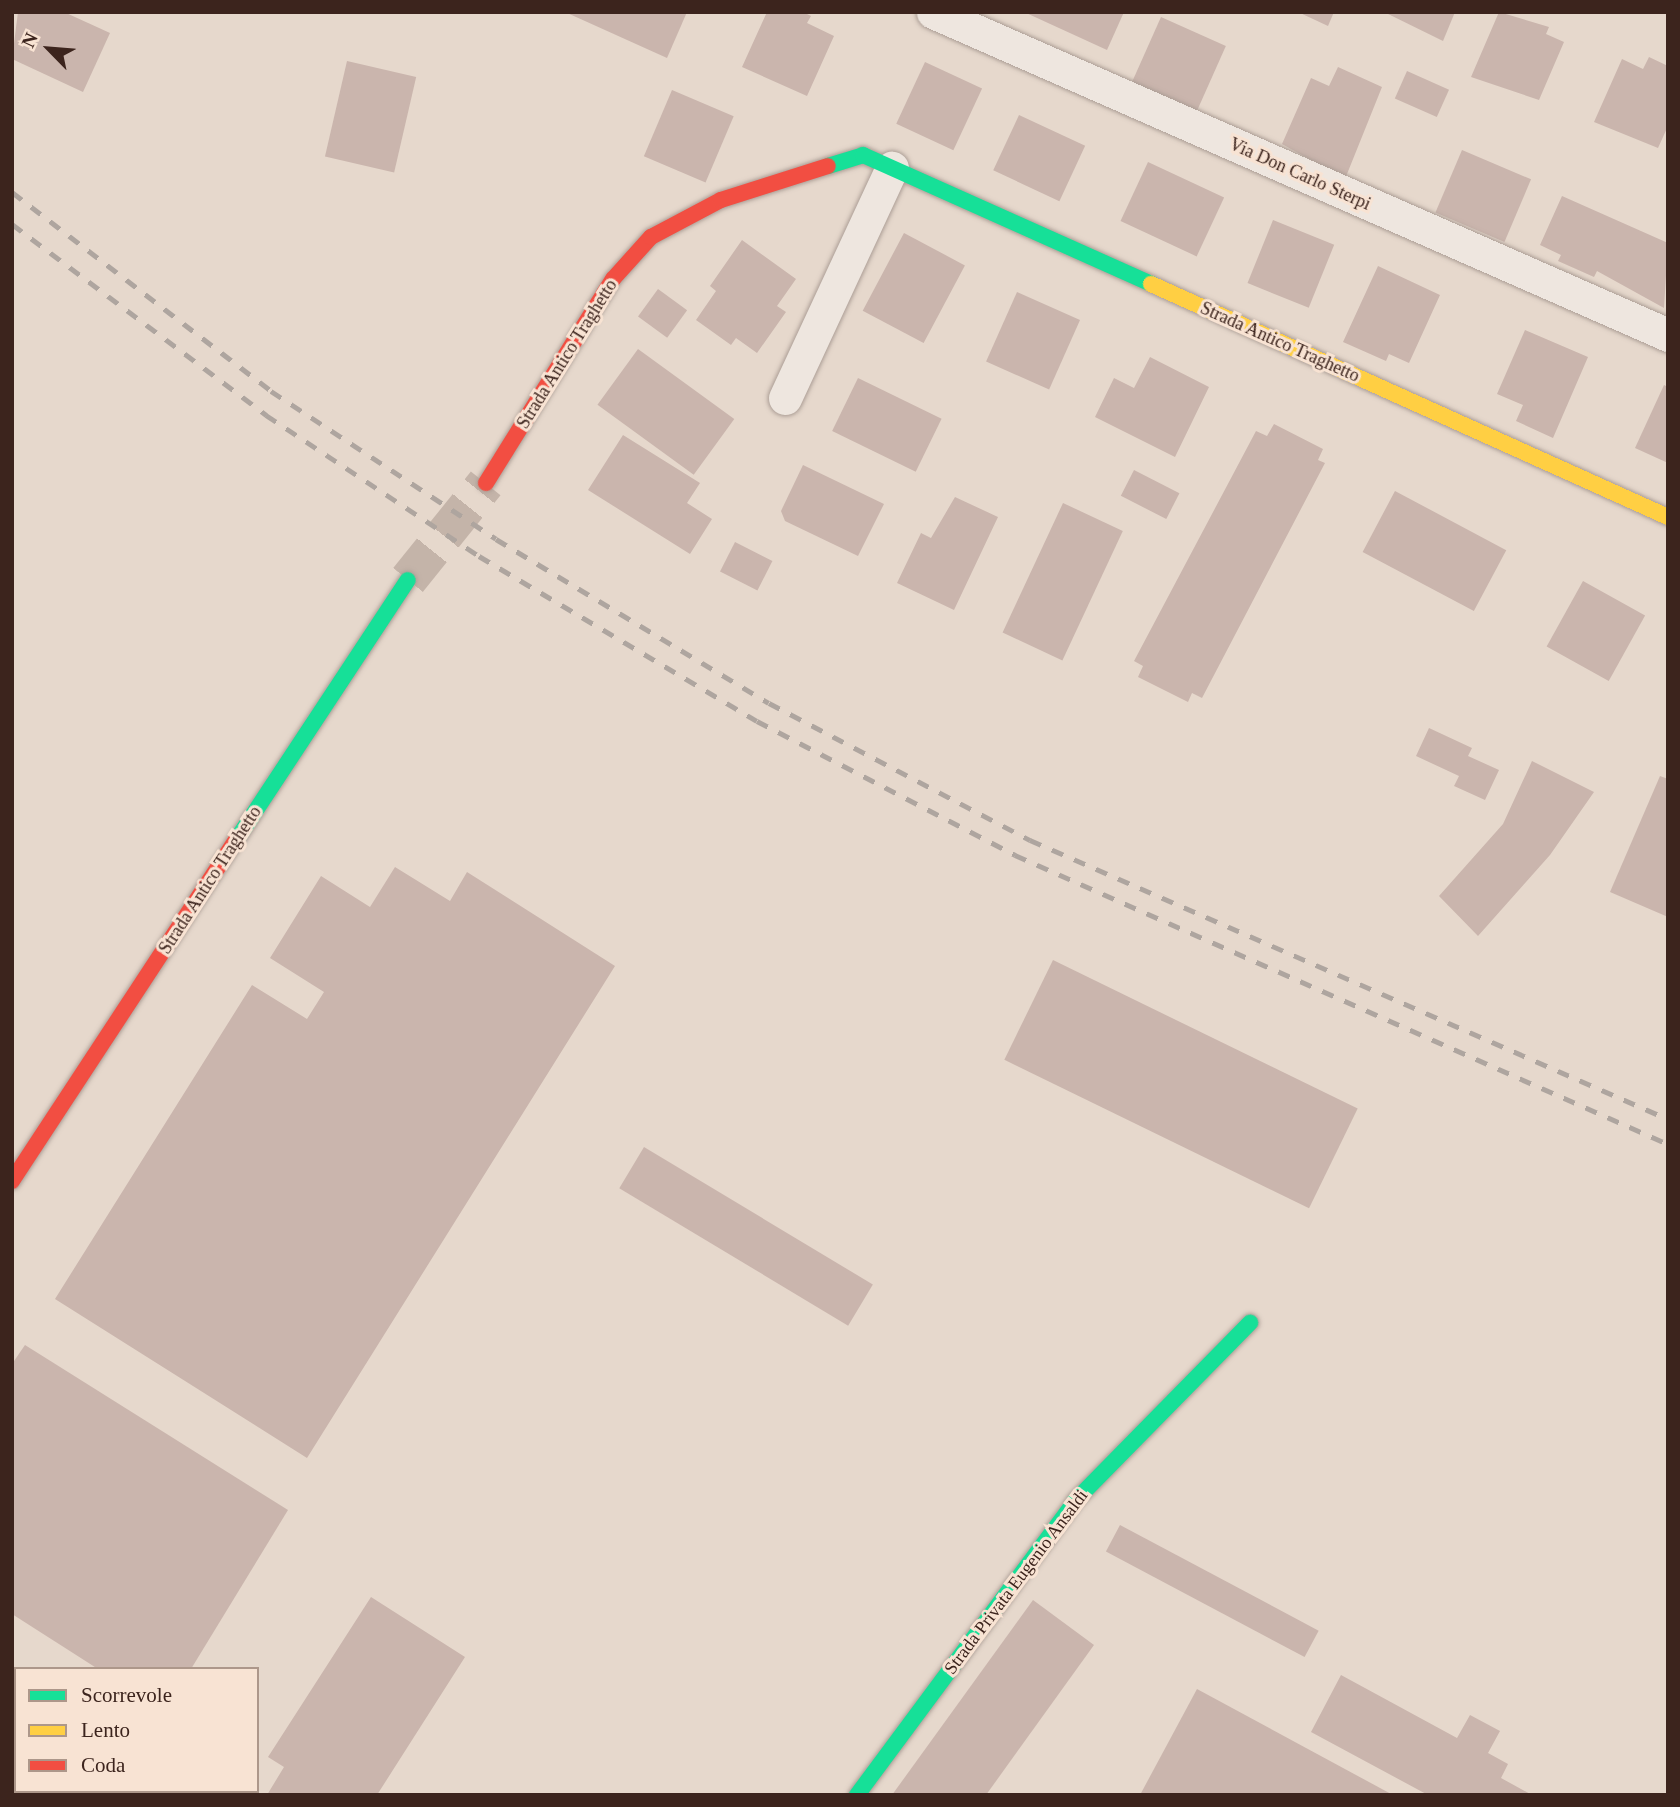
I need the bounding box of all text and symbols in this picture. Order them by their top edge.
north arrow [14,14,84,84]
text: N [17,29,42,51]
street label: Via Don Carlo Sterpi [1226,133,1374,215]
street label: Strada Antico Traghetto [512,275,622,433]
street label: Strada Antico Traghetto [1196,297,1364,387]
street label: Strada Antico Traghetto [154,801,266,959]
street label: Strada Privata Eugenio Ansaldi [939,1485,1093,1679]
legend [14,1667,259,1793]
text: Scorrevole [81,1683,172,1707]
text: Lento [81,1718,130,1742]
text: Coda [81,1753,125,1777]

